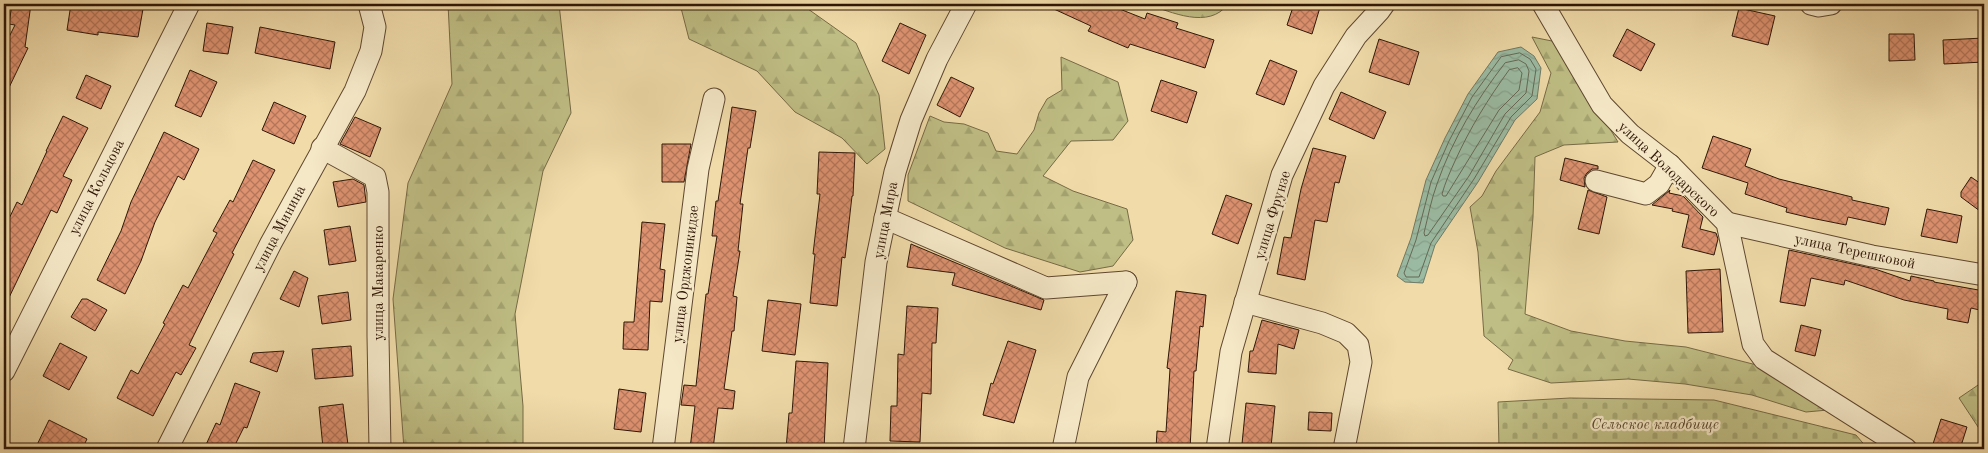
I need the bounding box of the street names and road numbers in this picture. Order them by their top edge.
street label: улица Володарского [1615,120,1721,221]
street label: улица Кольцова [67,137,128,238]
street label: улица Фрунзе [1253,169,1294,262]
street label: улица Мира [872,180,901,260]
street label: улица Минина [251,183,310,274]
street label: улица Орджоникидзе [671,204,702,344]
street label: улица Макаренко [372,225,387,341]
street label: улица Терешковой [1793,232,1916,273]

